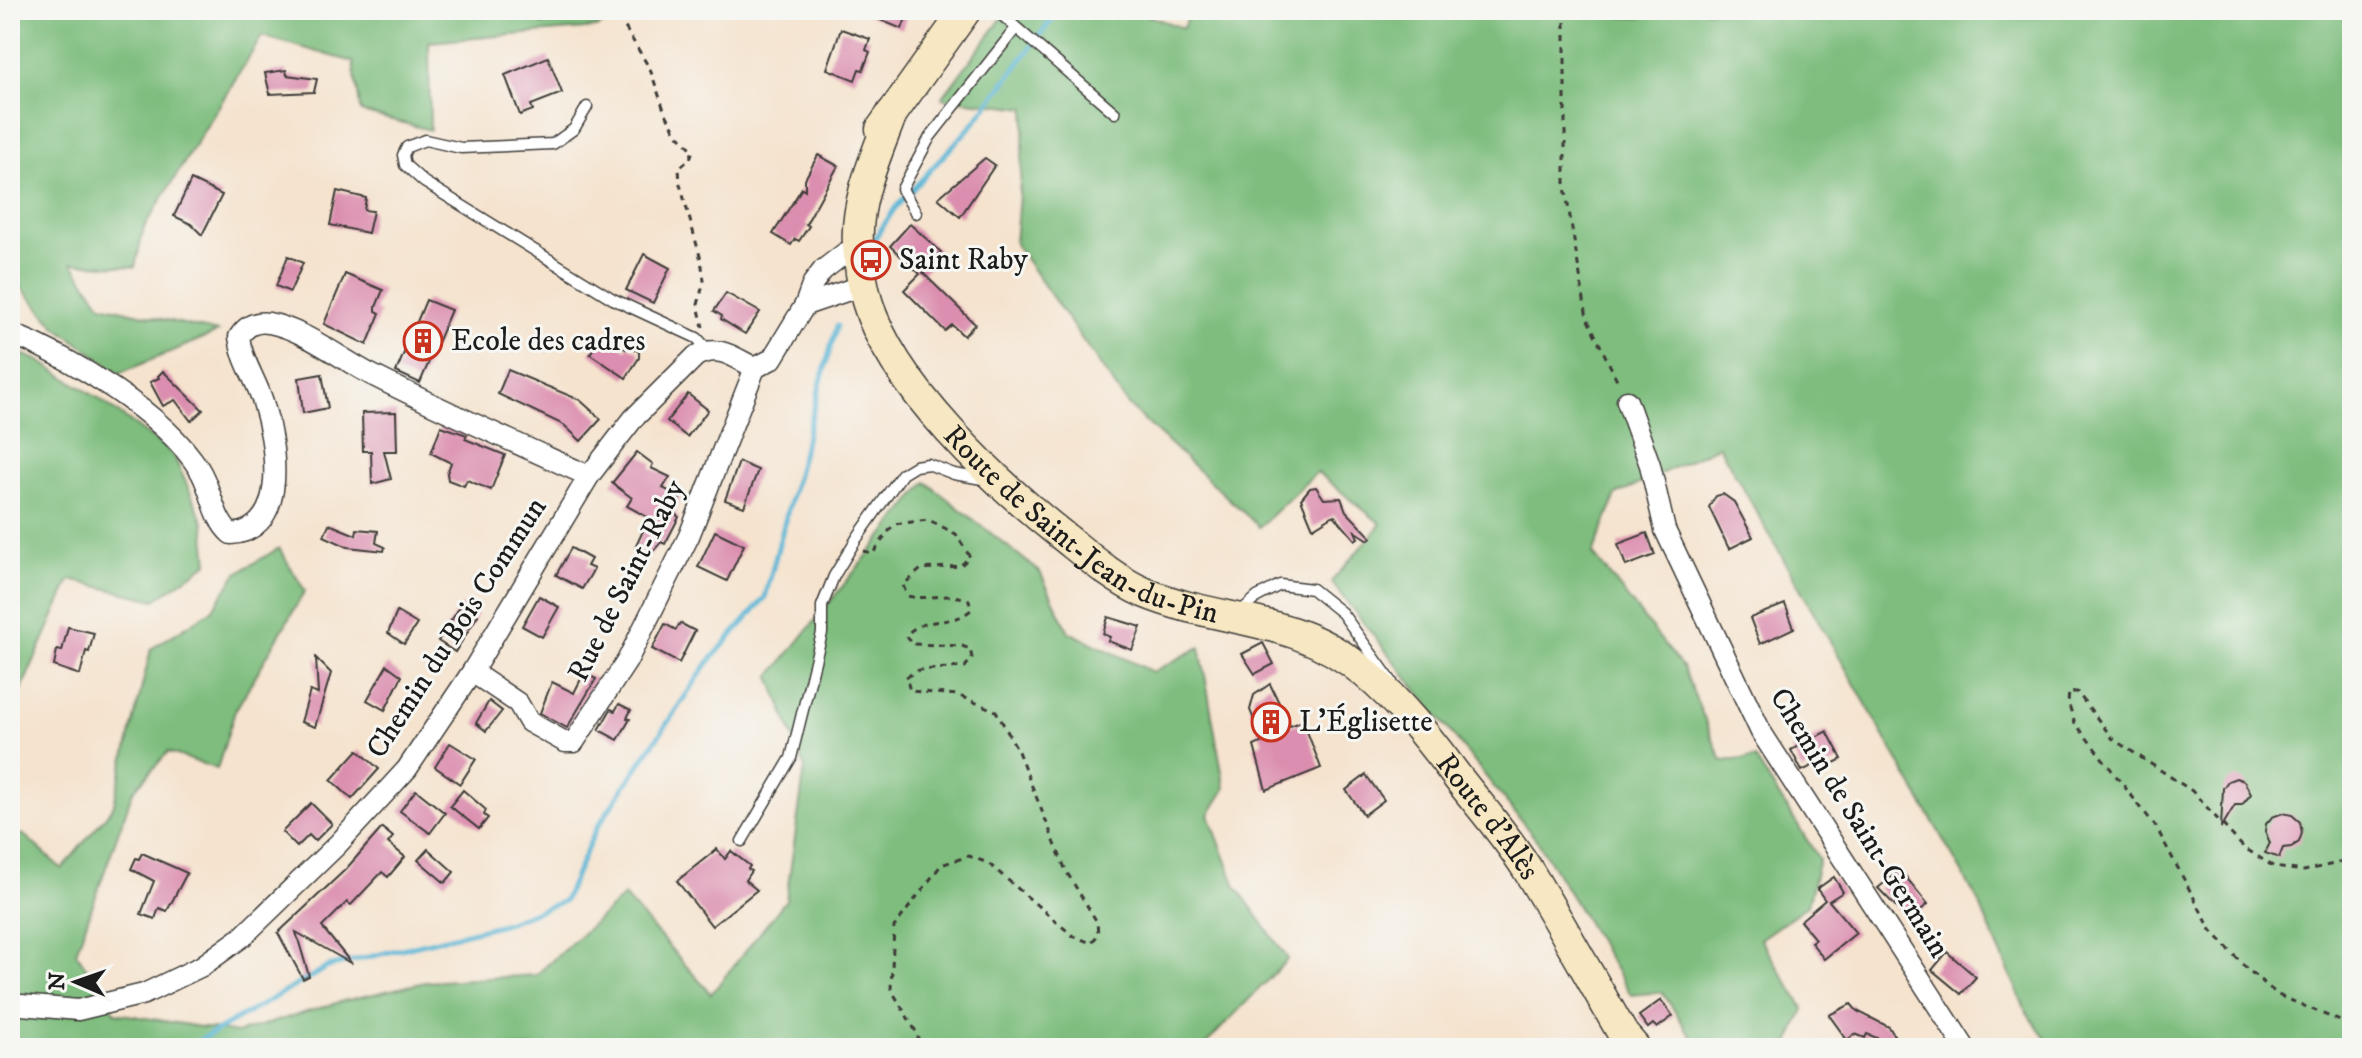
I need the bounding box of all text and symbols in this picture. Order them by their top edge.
bus stop icon: Saint Raby [850,239,892,281]
place label: Saint Raby [899,242,1029,279]
building icon: Ecole des cadres [402,320,444,362]
place label: Ecole des cadres [451,323,645,360]
street label: Route de Saint-Jean-du-Pin [935,417,1222,632]
street label: Rue de Saint-Raby [560,473,694,688]
street label: Chemin du Bois Commun [359,490,555,765]
street label: Chemin de Saint-Germain [1761,681,1957,965]
building icon: L'Églisette [1250,701,1292,743]
place label: L'Églisette [1299,703,1433,741]
street label: Route d'Alès [1428,746,1548,886]
north arrow [36,942,116,1022]
text: N [44,972,71,991]

